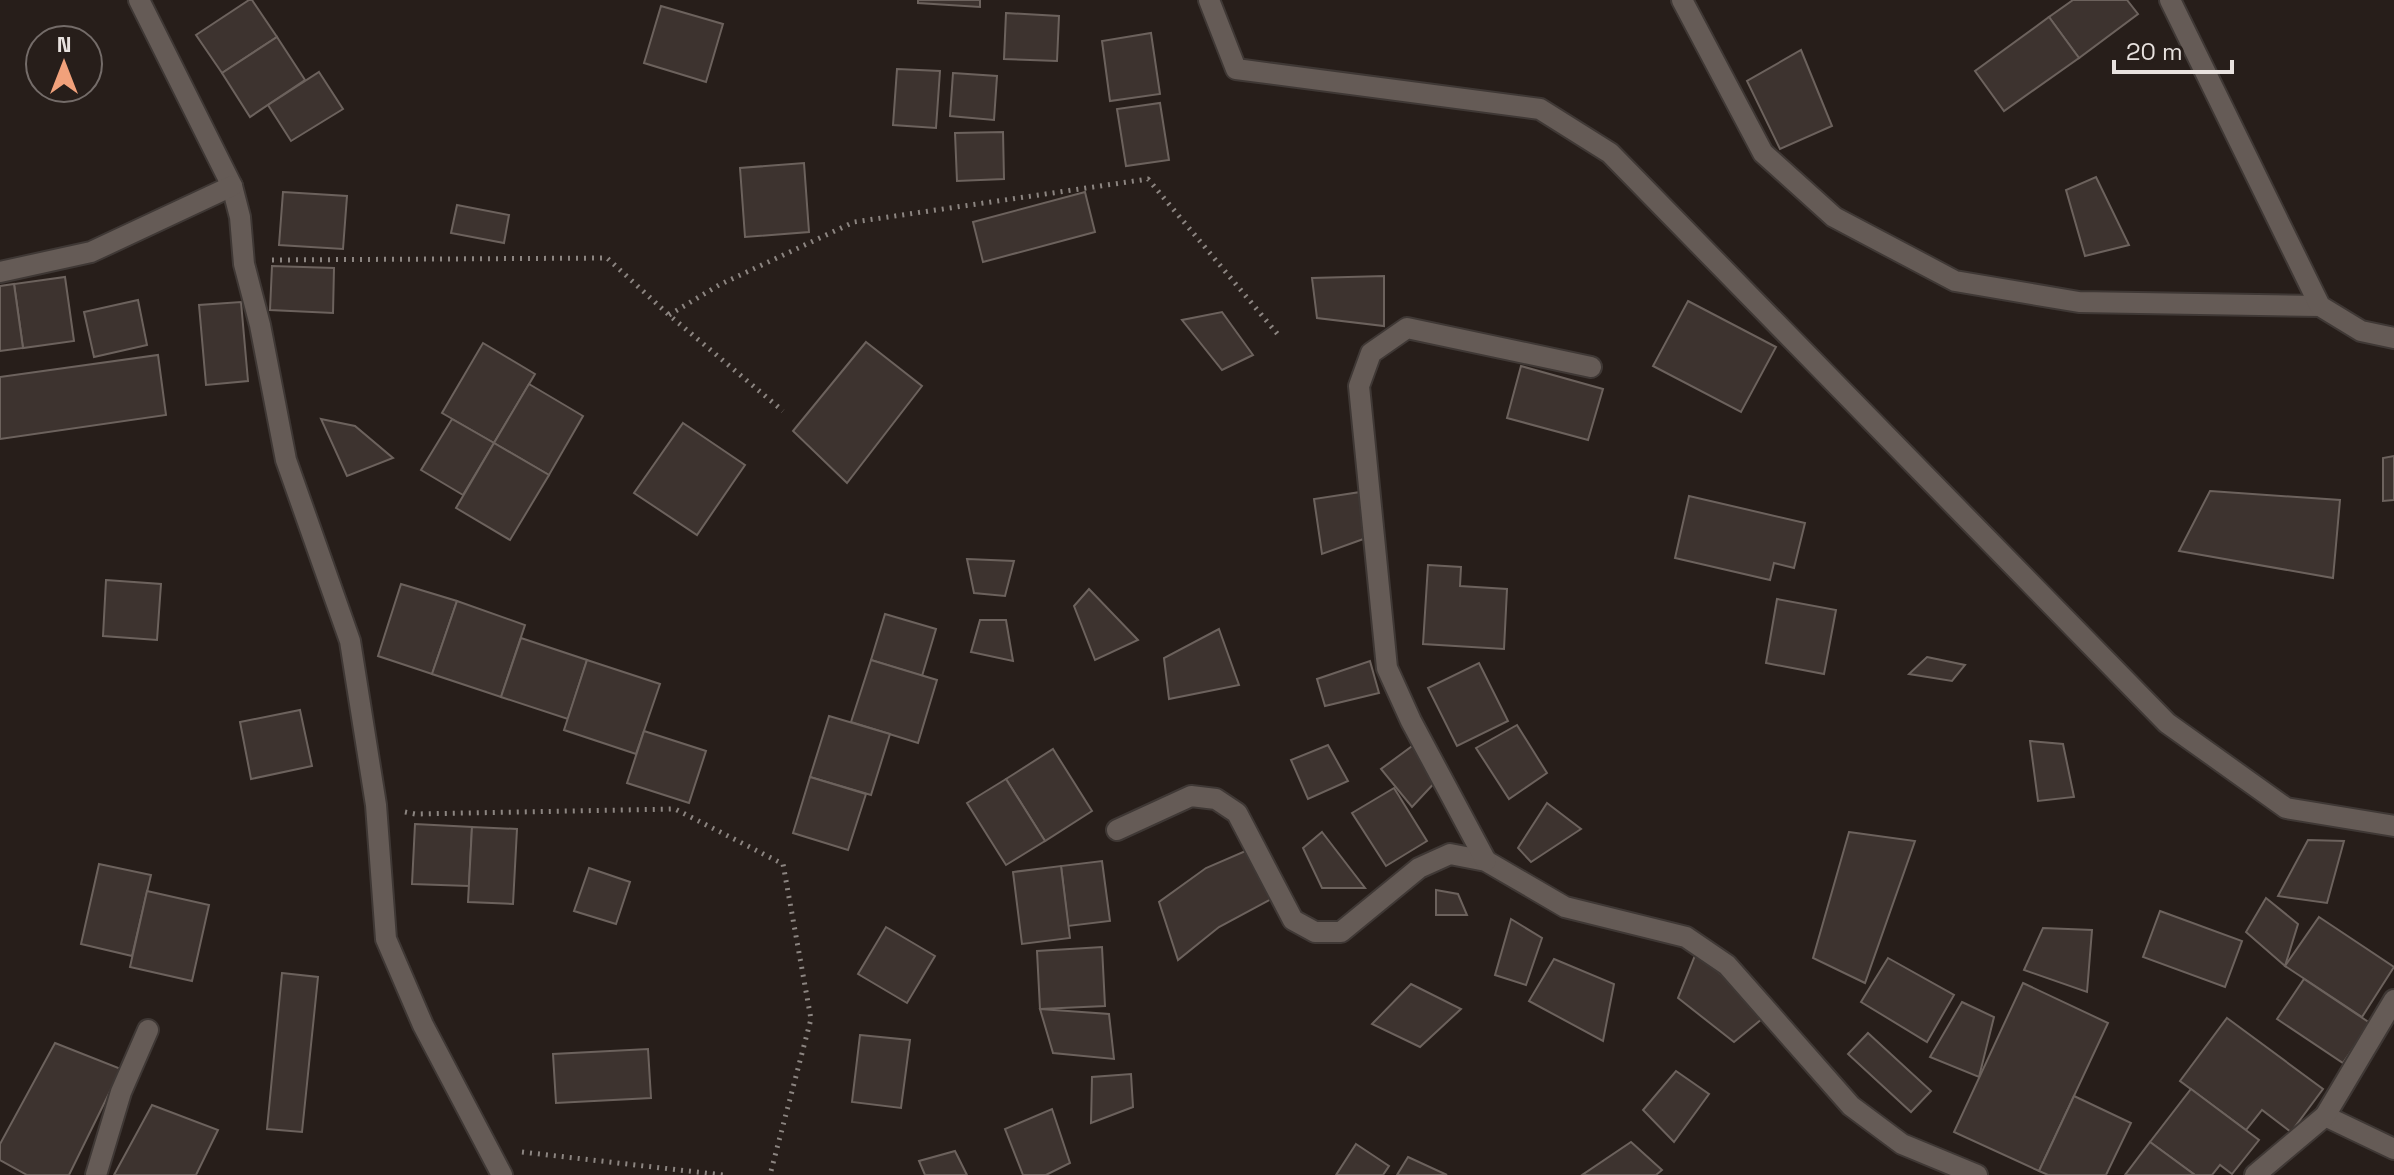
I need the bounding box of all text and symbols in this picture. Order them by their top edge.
north arrow [24,24,104,104]
scale bar [2114,24,2232,74]
text: N [57,30,71,58]
text: 20 m [2126,36,2183,67]

